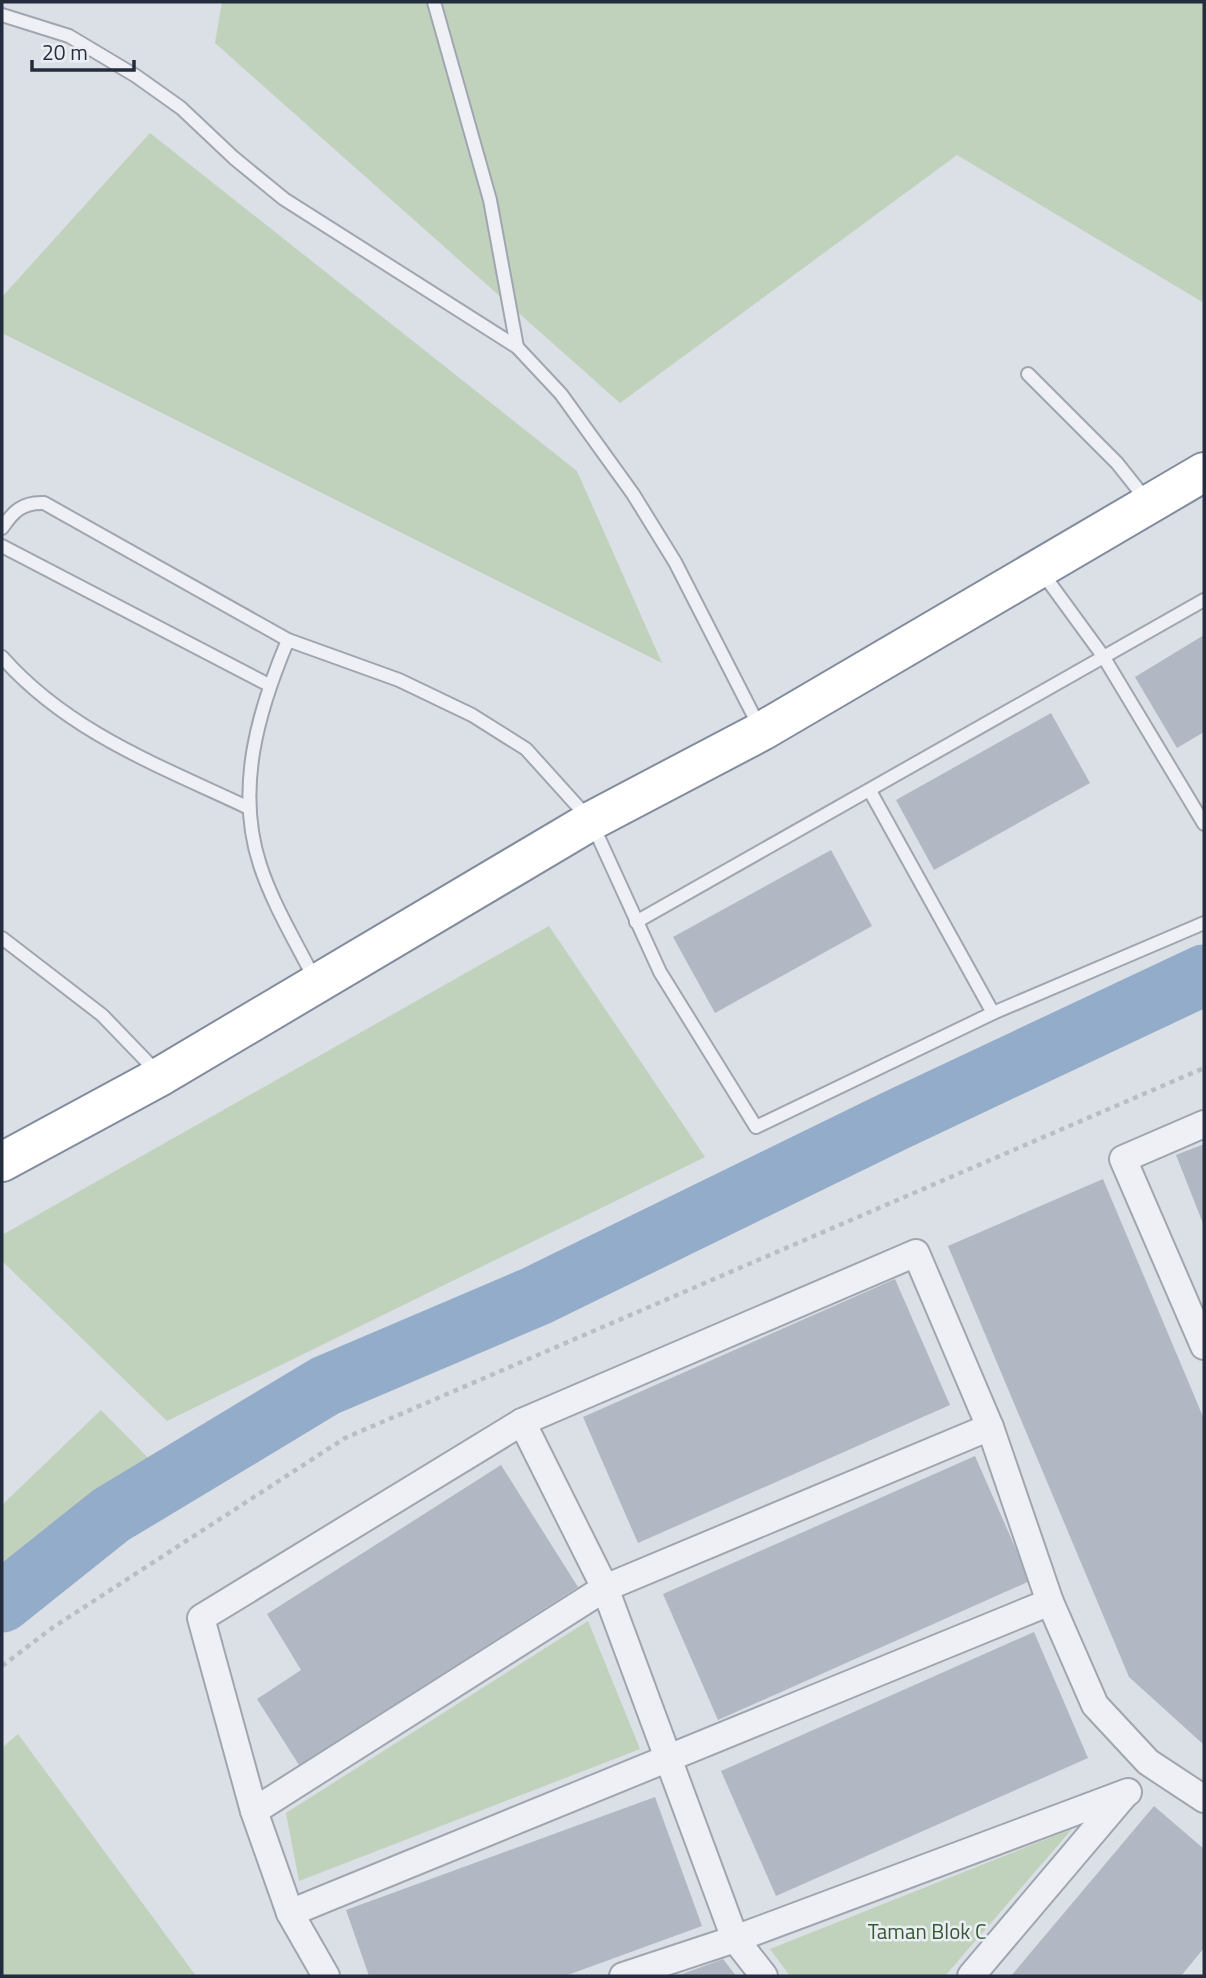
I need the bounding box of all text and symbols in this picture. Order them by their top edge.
scale bar [32,28,133,72]
text: 20 m [42,36,88,68]
park label: Taman Blok C [868,1915,986,1947]

